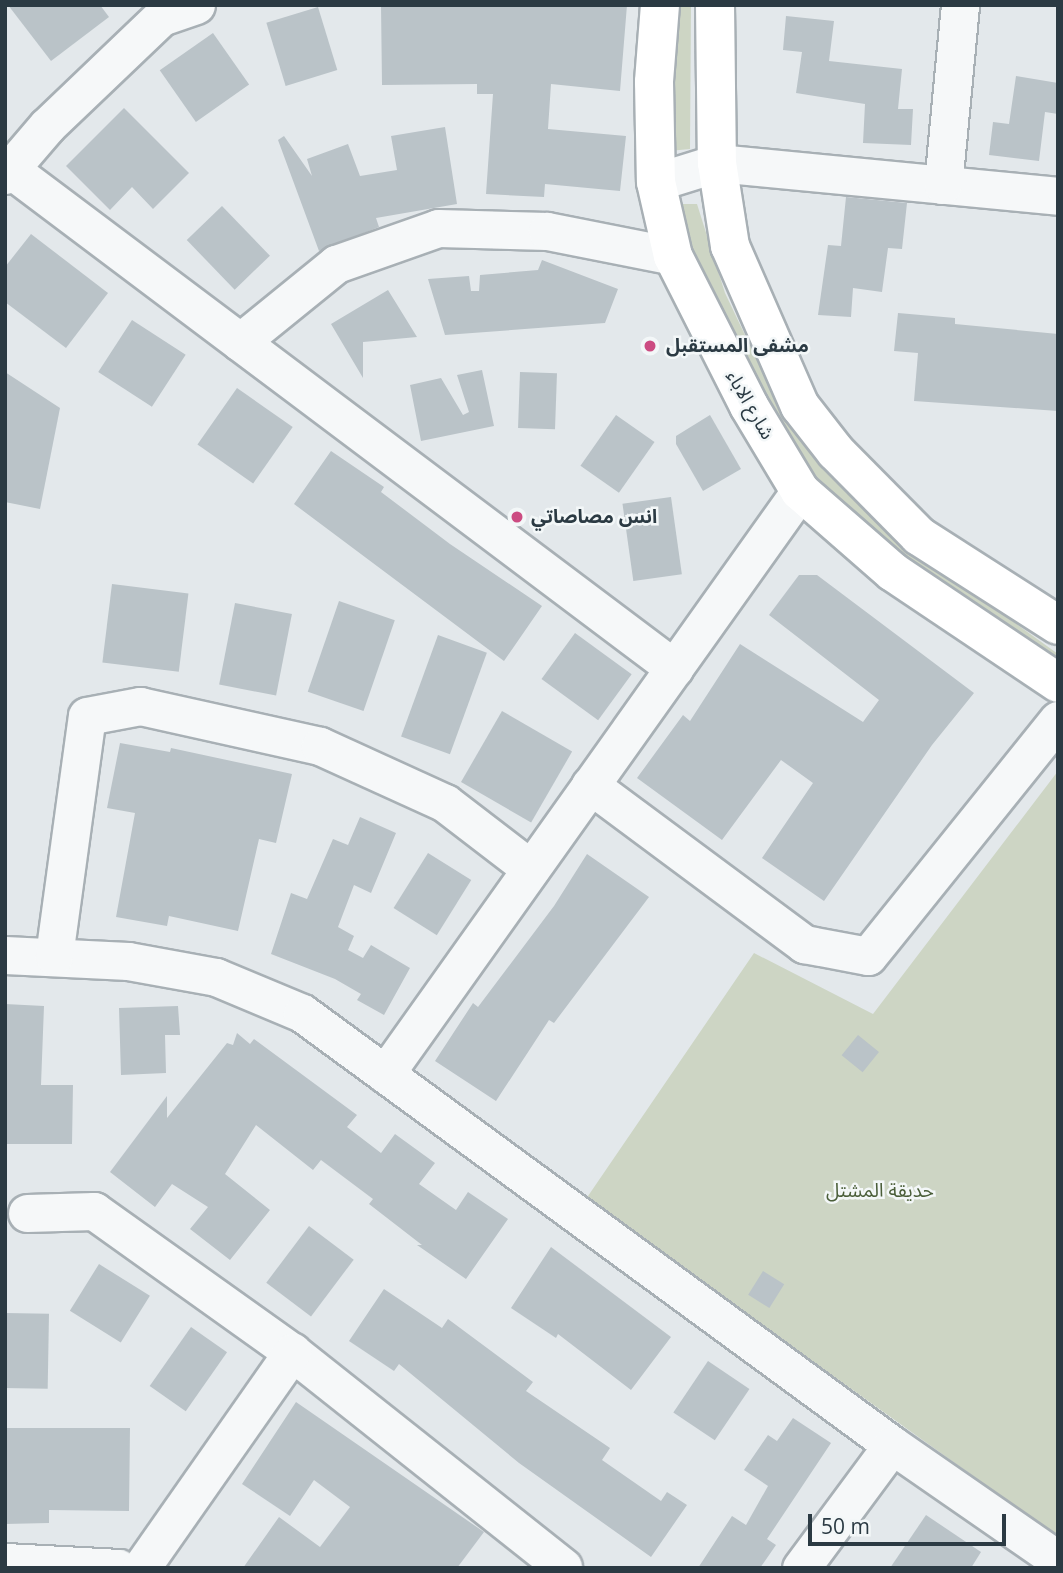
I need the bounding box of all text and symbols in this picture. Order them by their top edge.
place label: مشفى المستقبل [666,335,809,357]
marker: مشفى المستقبل [640,336,660,356]
street label: شارع الاباء [721,366,779,444]
place label: انس مصاصاتي [531,506,657,528]
marker: انس مصاصاتي [509,509,525,525]
park label: حديقة المشتل [826,1180,934,1202]
scale bar [811,1500,1009,1544]
text: 50 m [821,1512,870,1540]

